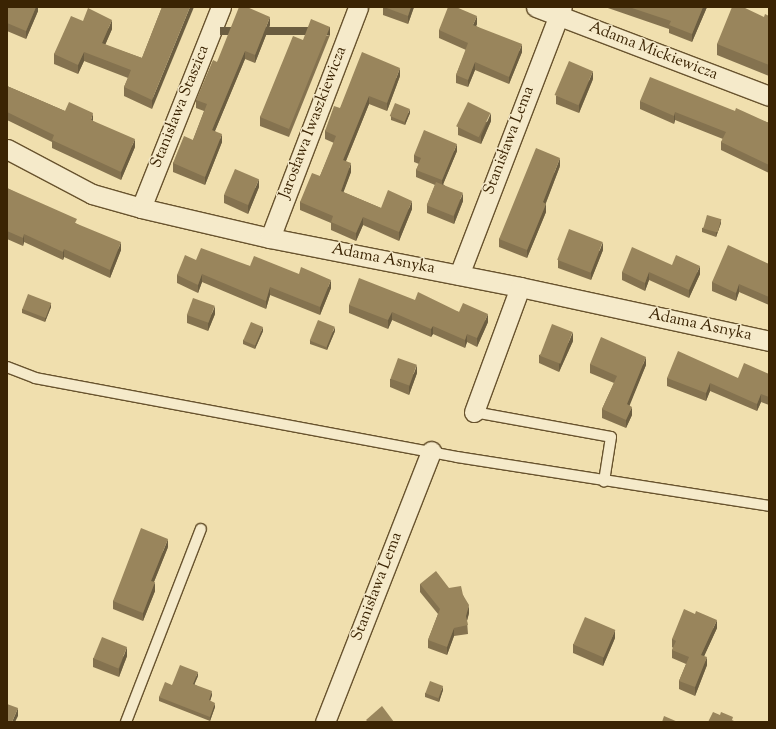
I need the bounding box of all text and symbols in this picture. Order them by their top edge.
street label: Adama Mickiewicza [586,19,720,85]
street label: Stanisława Staszica [148,43,214,171]
street label: Jarosława Iwaszkiewicza [276,44,352,202]
street label: Stanisława Lema [480,84,540,198]
street label: Adama Asnyka [330,241,436,279]
street label: Adama Asnyka [647,306,753,346]
street label: Stanisława Lema [348,530,408,644]

